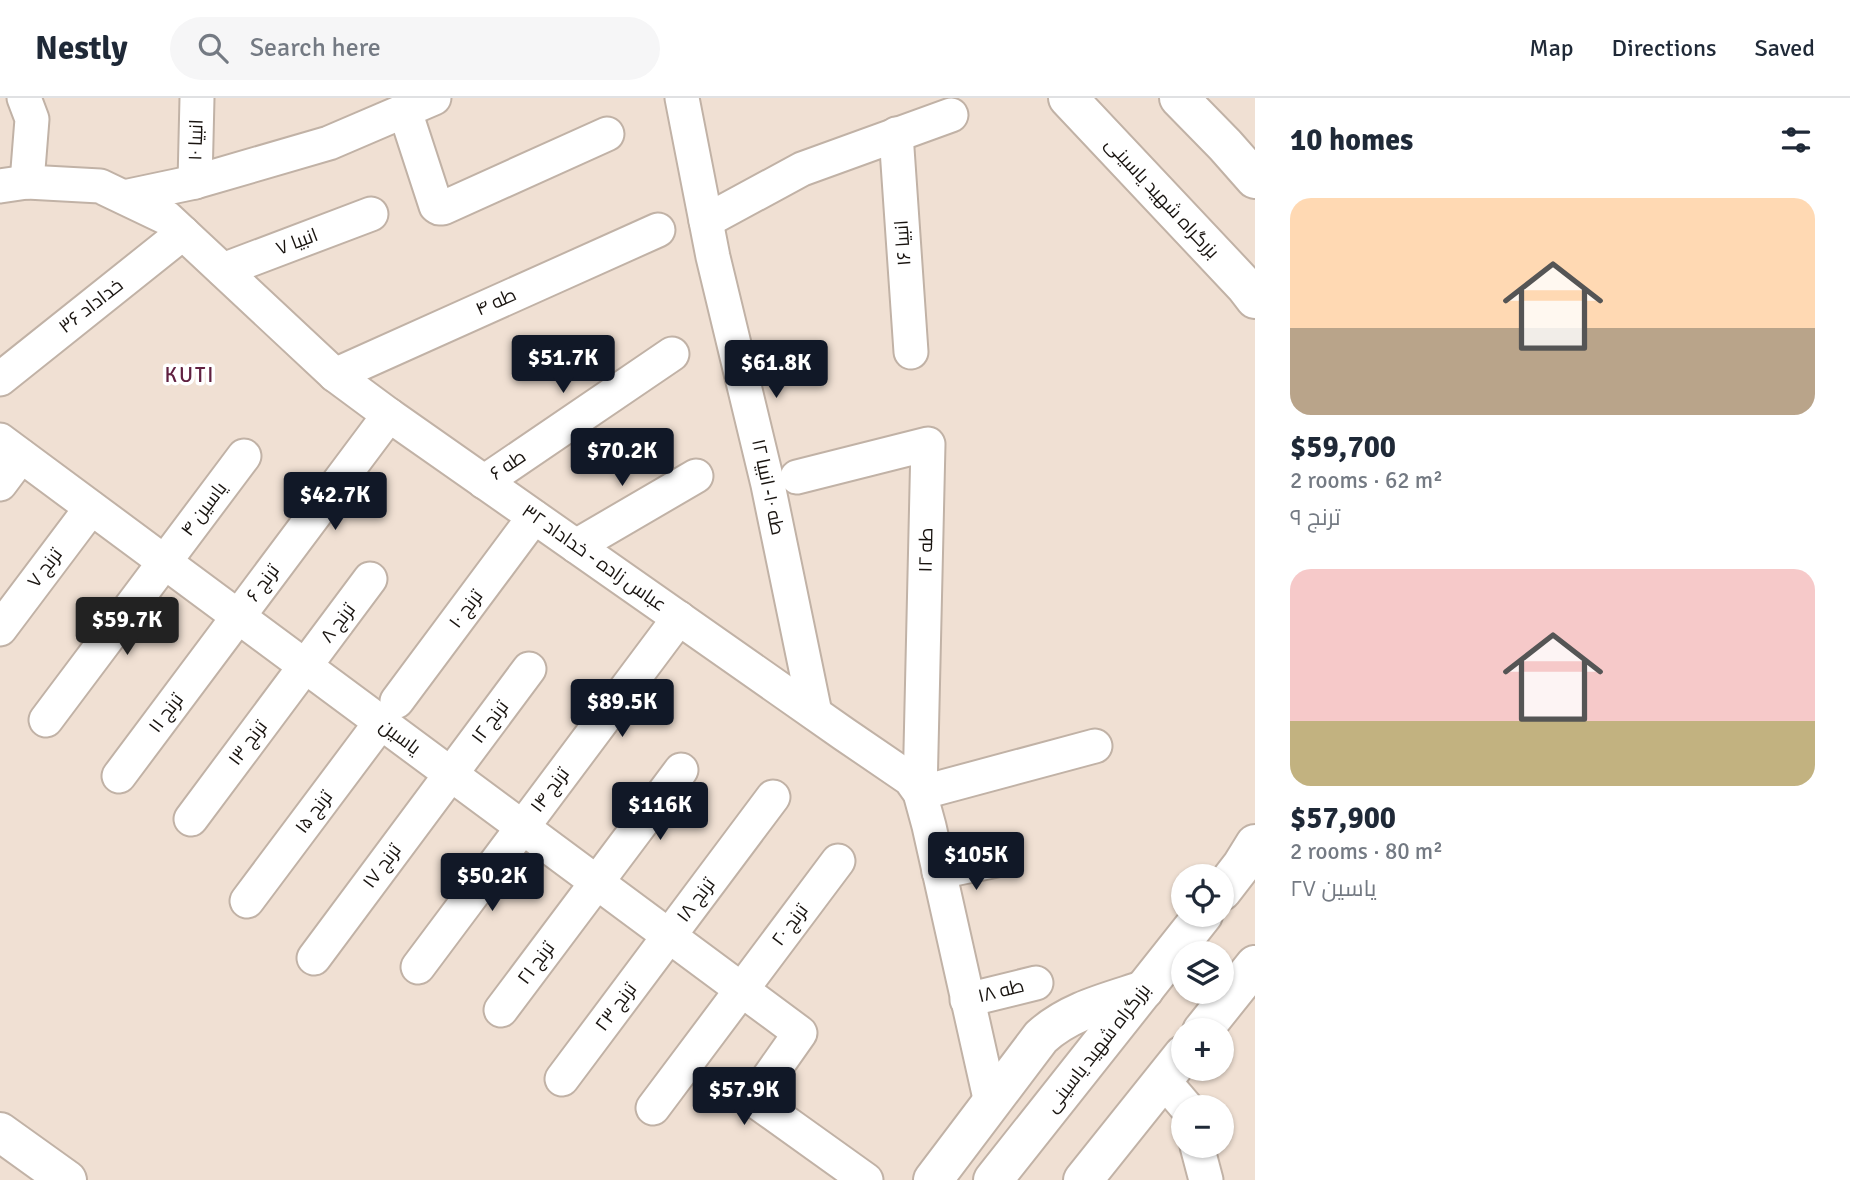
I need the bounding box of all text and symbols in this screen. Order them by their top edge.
search box [170,17,660,80]
text: Nestly [35,28,128,69]
icon: search [194,29,232,67]
text: Search here [250,32,381,64]
text: Map [1529,33,1574,63]
text: Directions [1612,33,1717,63]
text: Saved [1755,33,1815,63]
street label: انبیا ۱۰ [183,119,209,161]
icon: filters [1777,121,1815,159]
text: 10 homes [1290,122,1413,159]
street label: بزرگراه شهید یاسینی [1100,132,1224,264]
street label: انبیا ۱۶ [889,219,917,267]
street label: انبیا ۷ [273,223,321,261]
icon: home [1490,243,1616,369]
street label: خداداد ۳۶ [54,273,128,339]
street label: طه ۴ [472,283,520,321]
pin: $51.7K [506,336,620,395]
pin: $61.8K [719,341,833,400]
text: $51.7K [528,343,598,372]
text: $61.8K [741,348,811,377]
district label: KUTI [165,362,215,388]
pin: $70.2K [565,428,679,488]
text: $59,700 [1290,429,1396,466]
text: $70.2K [587,436,657,465]
street label: طه ۱۰- انبیا ۱۲ [746,437,790,537]
street label: طه ۶ [485,444,531,486]
text: 2 rooms · 62 m² [1290,466,1443,495]
pin: $42.7K [278,472,392,532]
street label: یاسین ۴ [176,477,232,541]
text: $42.7K [300,480,370,509]
street label: عباس زاده - خداداد ۳۲ [517,499,671,617]
text: ترنج ۹ [1290,503,1341,532]
street label: طه ۱۲ [914,527,938,573]
street label: ترنج ۷ [22,543,69,593]
street label: ترنج ۶ [241,559,286,607]
street label: ترنج ۱۰ [444,585,489,634]
pin: $59.7K [70,598,184,657]
street label: ترنج ۸ [315,598,362,648]
text: $59.7K [92,605,162,634]
icon: home [1490,614,1616,740]
pin: $89.5K [565,680,679,739]
text: $89.5K [587,687,657,716]
street label: ترنج ۱۱ [143,688,190,738]
street label: ترنج ۱۲ [466,696,515,749]
street label: یاسین [375,714,425,760]
street label: ترنج ۱۳ [223,716,274,771]
street label: ترنج ۱۴ [525,763,576,818]
pin: $116K [611,782,709,842]
street label: ترنج ۱۵ [290,786,339,839]
text: $116K [628,790,692,819]
text: $57,900 [1290,800,1396,837]
pin: $105K [927,832,1025,892]
text: 2 rooms · 80 m² [1290,837,1443,866]
street label: ترنج ۱۷ [357,839,407,894]
text: $105K [944,840,1008,869]
pin: $50.2K [435,854,549,913]
text: $50.2K [457,861,527,890]
map controls [1171,864,1234,1158]
button: locate [1171,864,1234,927]
street label: ترنج ۱۸ [671,873,721,928]
text: یاسین ۲۷ [1290,874,1376,903]
street label: ترنج ۲۰ [766,899,814,951]
street label: ترنج ۲۱ [512,937,561,990]
button: layers [1171,941,1234,1004]
street label: طه ۱۸ [975,974,1027,1008]
street label: ترنج ۲۳ [590,978,643,1037]
street label: بزرگراه شهید یاسینی [1040,979,1156,1117]
button: + [1171,1018,1234,1081]
pin: $57.9K [687,1068,801,1127]
text: $57.9K [709,1075,779,1104]
button: − [1171,1095,1234,1158]

